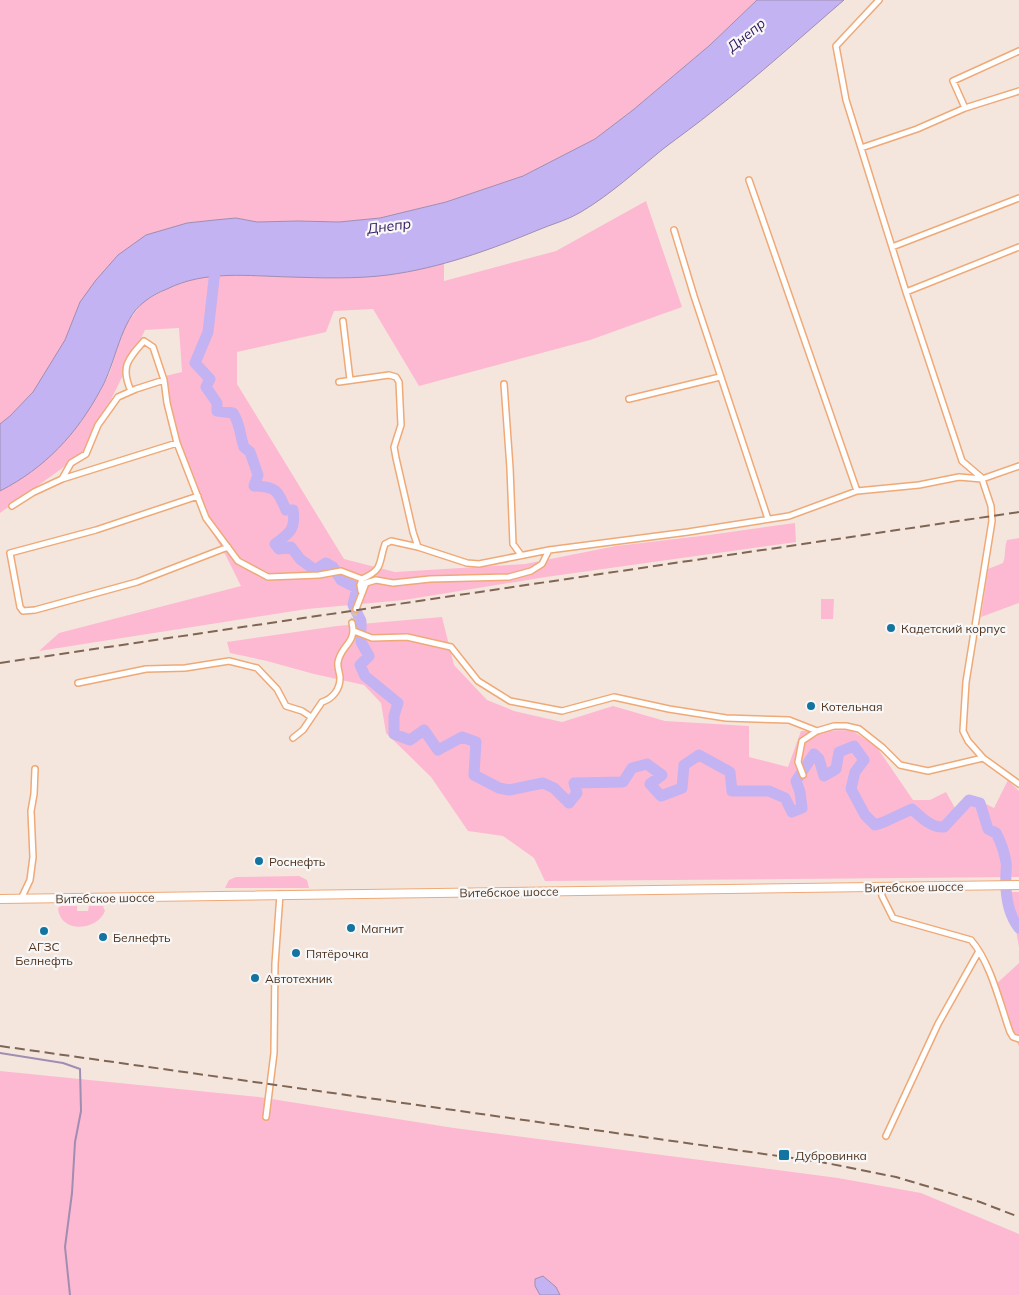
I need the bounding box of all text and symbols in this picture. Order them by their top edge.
water label: Днепр [722,14,769,57]
water label: Днепр [365,214,412,238]
place label: Кадетский корпус [901,621,1006,636]
marker: Кадетский корпус [885,622,897,634]
place label: Котельная [821,699,883,714]
marker: Котельная [805,700,817,712]
place label: Роснефть [269,854,326,869]
marker: Роснефть [253,855,265,867]
street label: Витебское шоссе [864,879,964,895]
street label: Витебское шоссе [459,884,559,900]
street label: Витебское шоссе [55,890,155,906]
place label: Магнит [361,921,404,936]
marker: Магнит [345,922,357,934]
marker: АГЗС Белнефть [38,925,50,937]
place label: Белнефть [113,930,171,945]
marker: Белнефть [97,931,109,943]
place label: АГЗС Белнефть [15,939,73,968]
place label: Пятёрочка [306,946,369,961]
marker: Пятёрочка [290,947,302,959]
place label: Автотехник [265,971,333,986]
marker: Автотехник [249,972,261,984]
marker: Дубровинка [777,1148,791,1162]
place label: Дубровинка [795,1148,867,1163]

